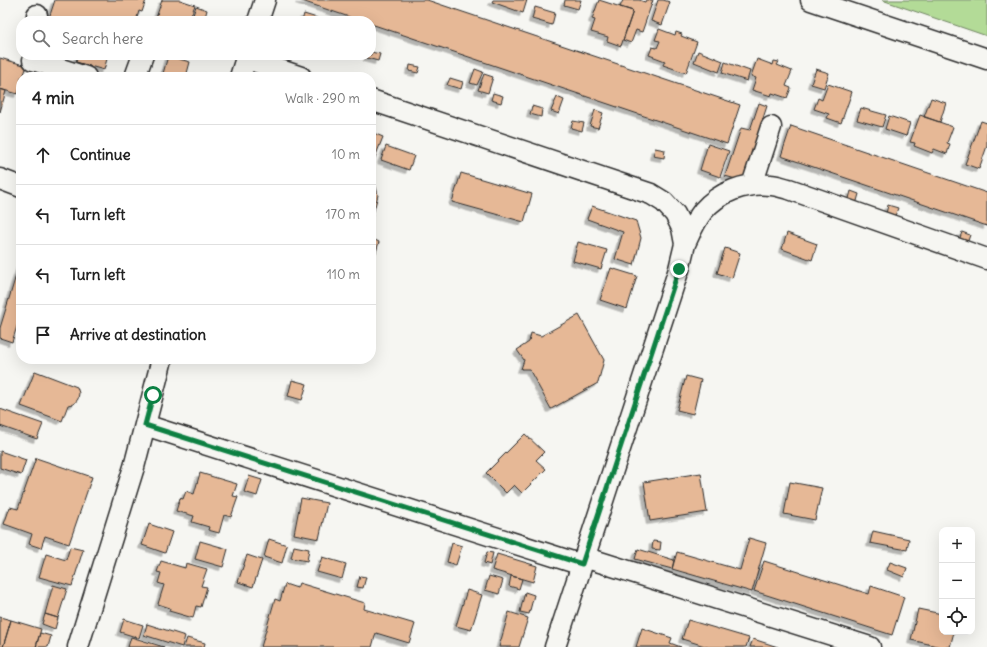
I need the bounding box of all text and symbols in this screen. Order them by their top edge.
search box [16,16,376,60]
icon: search [30,27,52,49]
text: Search here [62,29,143,48]
text: 4 min [32,87,74,109]
text: Walk · 290 m [285,90,360,107]
icon: ahead [32,144,54,166]
text: Continue [70,145,131,164]
text: 10 m [332,146,360,163]
icon: left [32,204,54,226]
text: Turn left [70,205,125,224]
text: 170 m [325,206,360,223]
route end [670,260,688,278]
icon: left [32,264,54,286]
text: Turn left [70,265,125,284]
text: 110 m [327,266,360,283]
icon: arrive [32,324,54,346]
text: Arrive at destination [70,325,206,344]
route start [144,386,162,404]
map controls [939,527,975,635]
button: + [939,527,975,563]
button: − [939,563,975,599]
button: locate [939,599,975,635]

